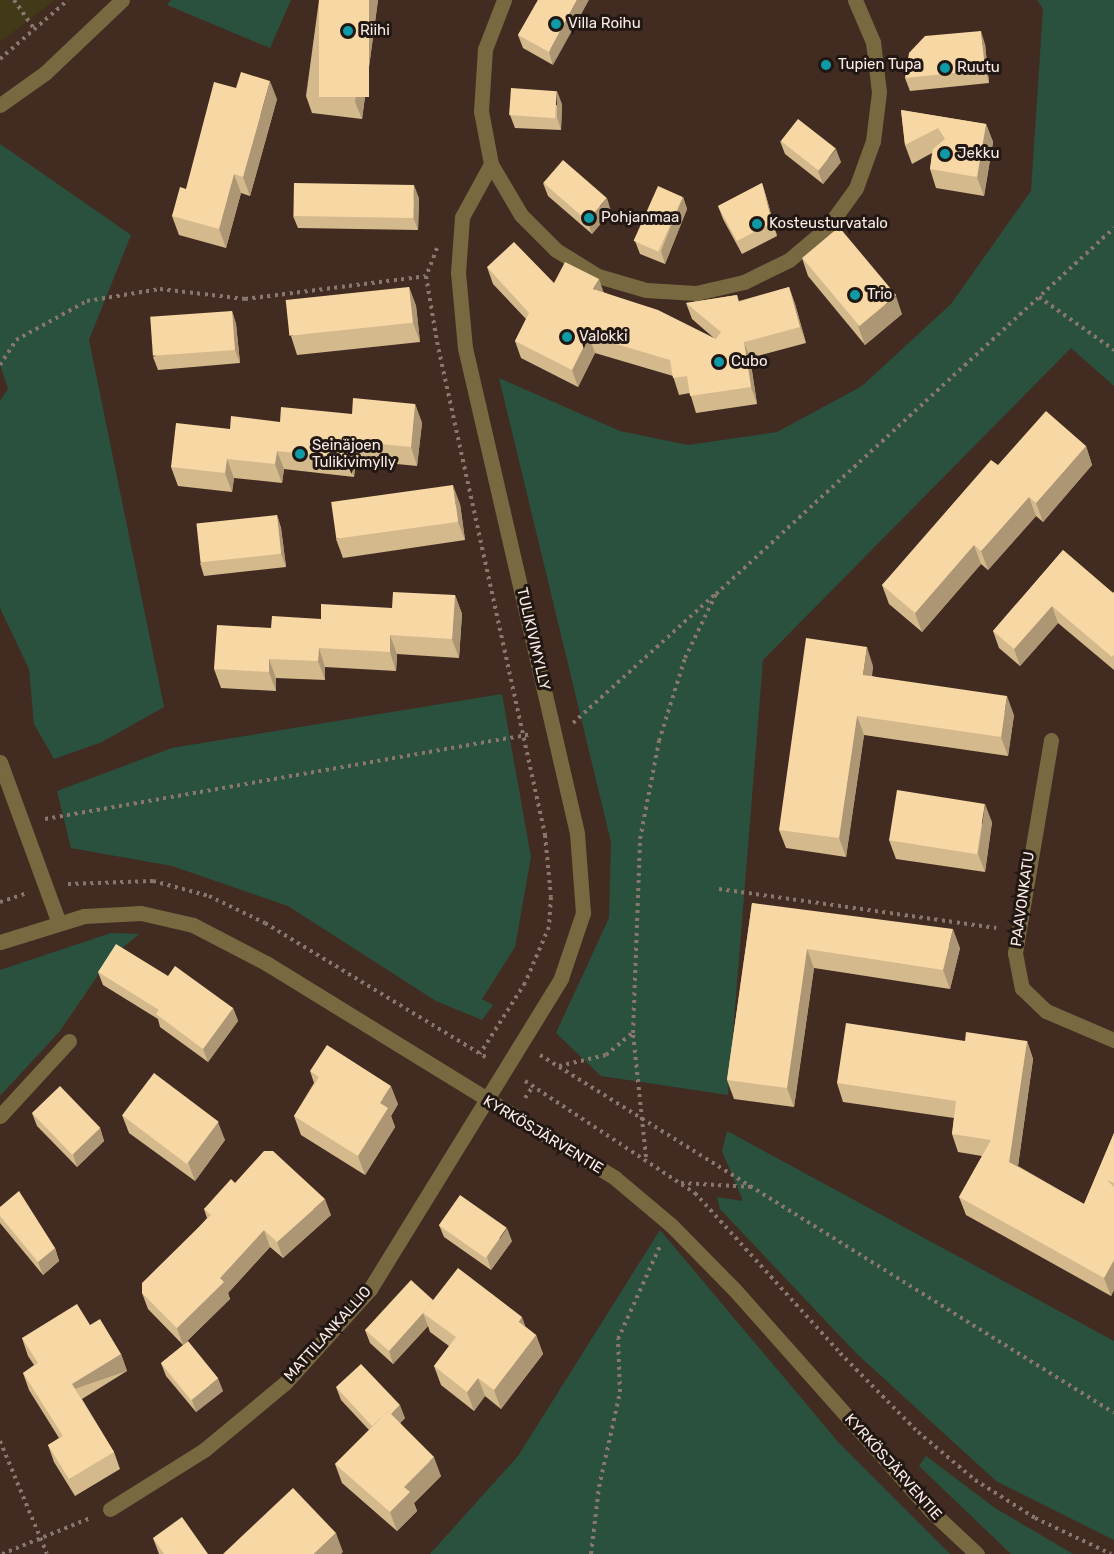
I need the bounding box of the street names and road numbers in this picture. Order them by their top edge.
street label: TULIKIVIMYLLY [512,586,554,692]
street label: PAAVONKATU [1007,850,1039,948]
street label: KYRKÖSJÄRVENTIE [480,1092,606,1178]
street label: MATTILANKALLIO [281,1283,375,1385]
street label: KYRKÖSJÄRVENTIE [841,1410,945,1524]

